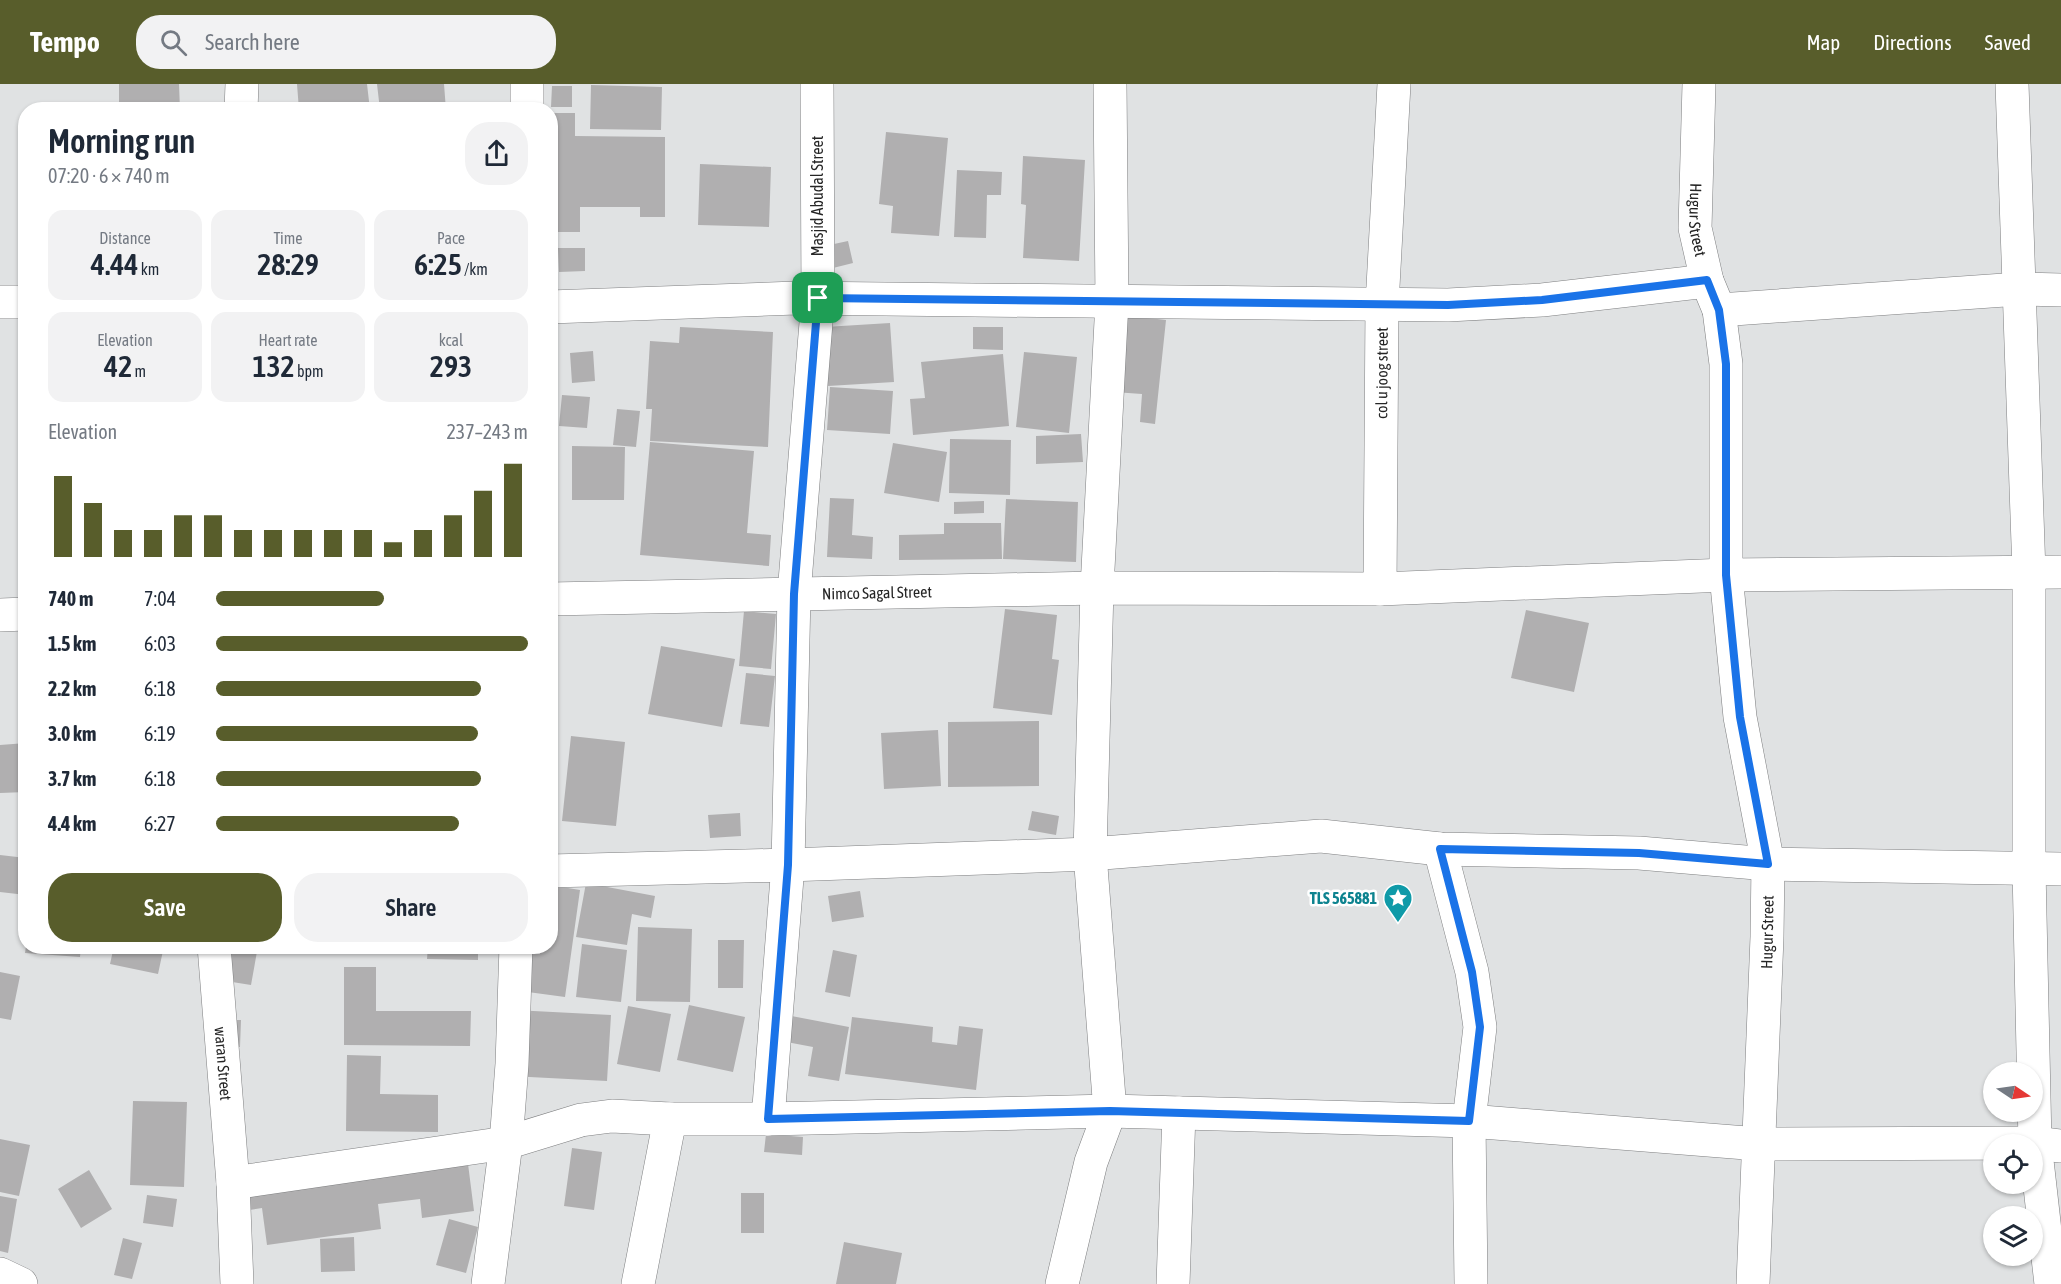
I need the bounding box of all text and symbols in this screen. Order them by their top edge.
search box [136,15,556,69]
text: Tempo [30,26,100,58]
icon: search [157,26,190,59]
text: Search here [205,29,300,55]
text: Map [1806,30,1840,54]
text: Directions [1873,30,1952,54]
text: Saved [1985,30,2031,54]
text: Morning run [48,122,195,160]
button: share [465,122,528,185]
street label: Masjid Abudal Street [808,135,827,256]
text: 07:20 · 6 × 740 m [48,164,170,187]
street label: Hugur Street [1686,183,1710,258]
text: Distance [99,229,151,247]
text: Time [273,229,303,247]
text: Pace [437,229,465,247]
text: 4.44 [91,247,138,281]
text: 28:29 [257,247,319,281]
text: 6:25 [414,247,462,281]
text: km [138,260,159,278]
text: /km [462,260,488,278]
pin [792,272,843,323]
icon: arrive [801,281,834,314]
street label: col u joog street [1372,327,1392,419]
text: Elevation [97,331,153,349]
text: Heart rate [259,331,317,349]
text: kcal [439,331,463,349]
text: 42 [104,349,132,383]
text: 132 [252,349,295,383]
text: 293 [430,349,472,383]
text: m [132,362,146,380]
text: bpm [295,362,324,380]
text: Elevation [48,420,117,443]
text: 237–243 m [446,420,528,443]
street label: Nimco Sagal Street [822,582,933,603]
text: 740 m [48,587,93,610]
text: 7:04 [144,587,176,610]
text: 1.5 km [48,632,96,655]
text: 6:03 [144,632,176,655]
text: 2.2 km [48,677,96,700]
text: 6:18 [144,677,176,700]
text: 3.0 km [48,722,96,745]
text: 6:19 [144,722,176,745]
text: 3.7 km [48,767,96,790]
text: 6:18 [144,767,176,790]
text: 4.4 km [48,812,96,835]
text: 6:27 [144,812,176,835]
button: Save [48,873,282,942]
button: Share [294,873,528,942]
place icon: TLS 565881 [1382,882,1414,924]
place label: TLS 565881 [1310,889,1377,907]
street label: Hugur Street [1757,895,1778,969]
street label: waran Street [212,1026,235,1102]
north arrow [1983,1062,2043,1122]
map controls [1983,1062,2043,1266]
button: locate [1983,1134,2043,1194]
button: layers [1983,1206,2043,1266]

